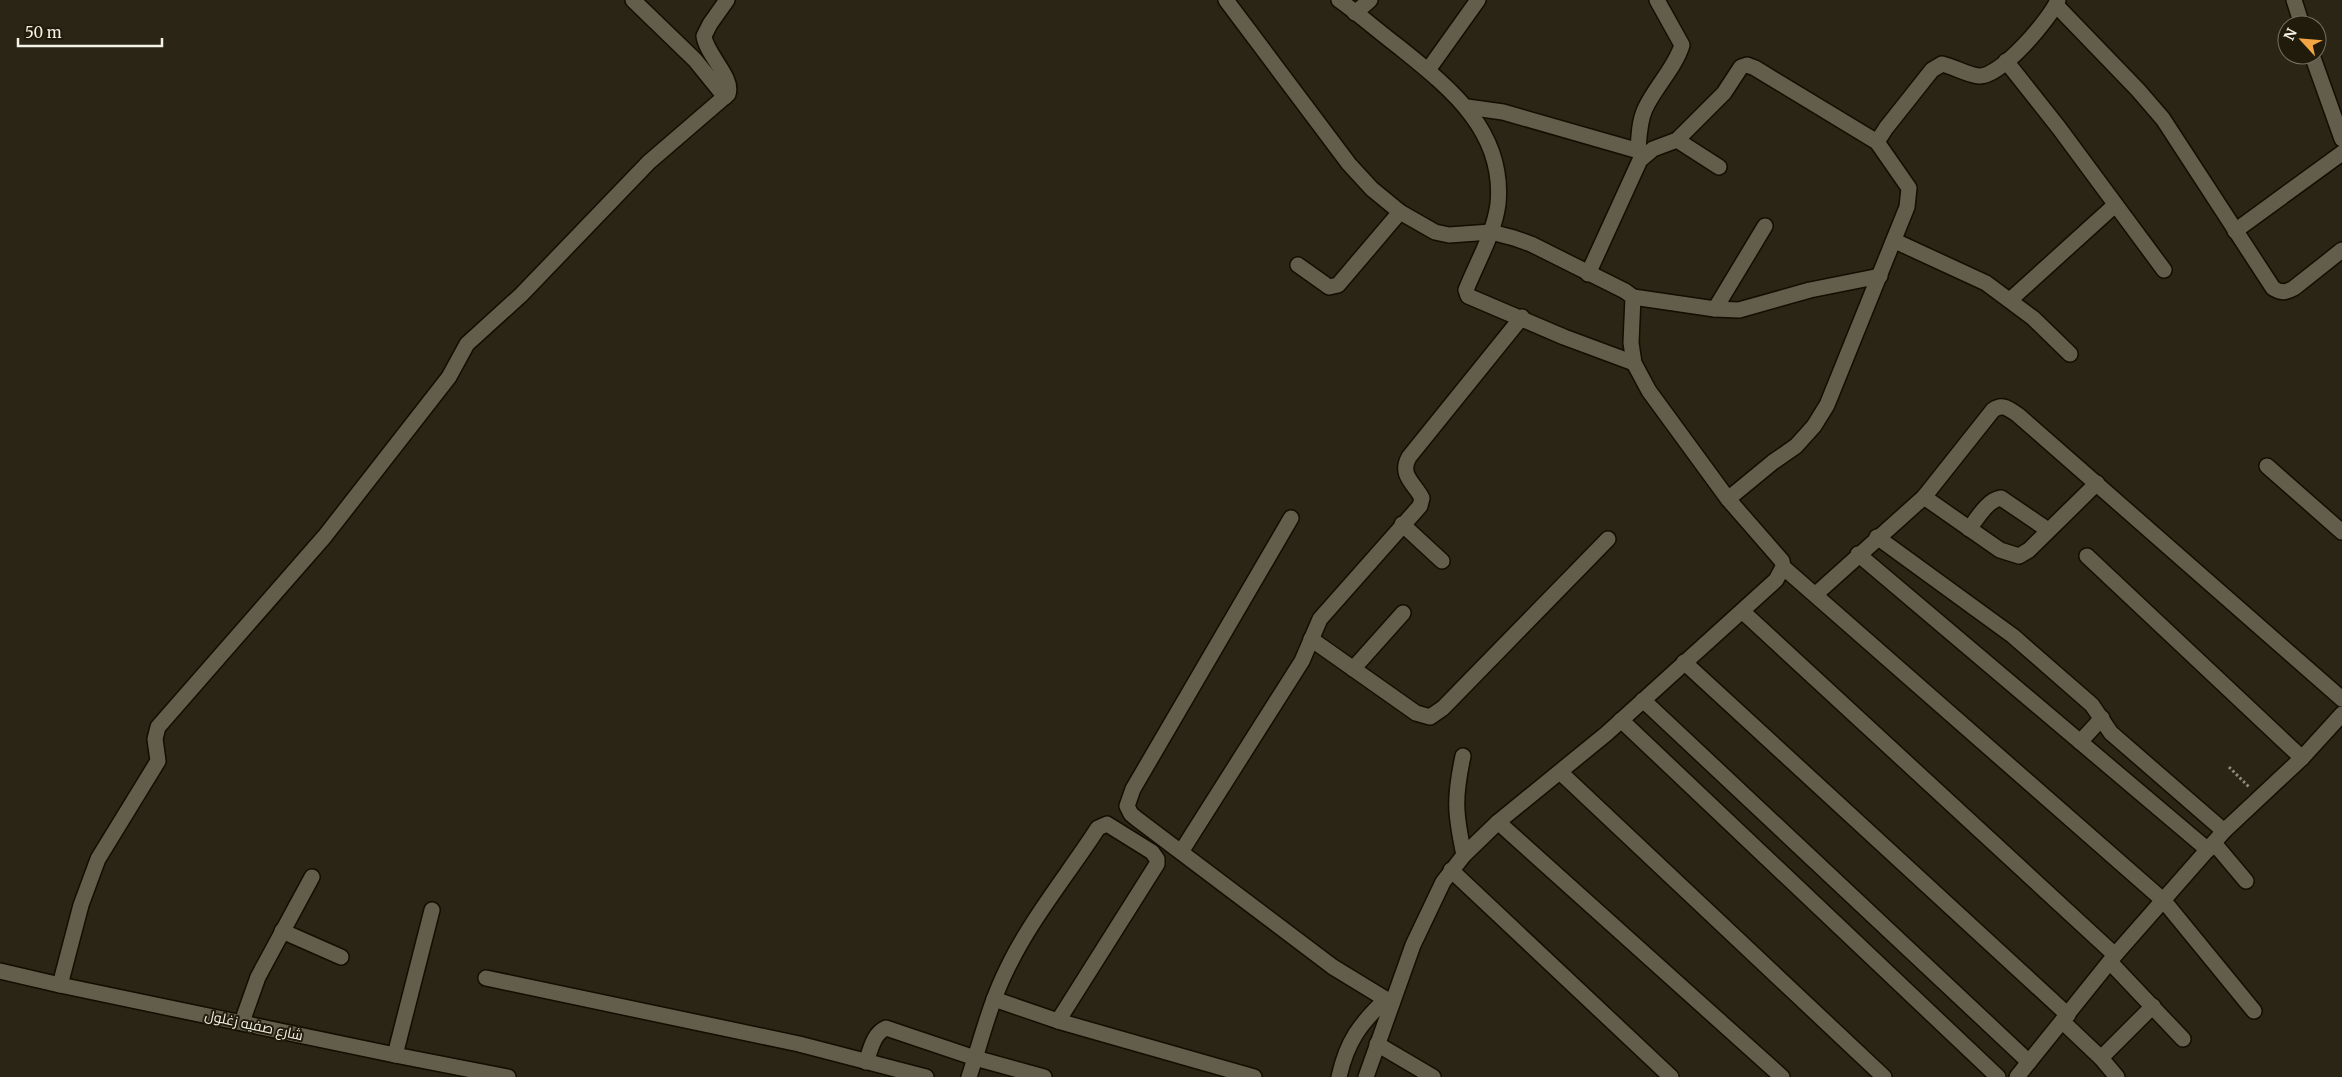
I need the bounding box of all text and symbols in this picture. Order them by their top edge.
scale bar [18,15,161,47]
north arrow [2277,15,2327,65]
text: 50 m [25,23,62,42]
text: N [2280,25,2301,43]
street label: شارع صفيه زغلول [203,1006,305,1044]

